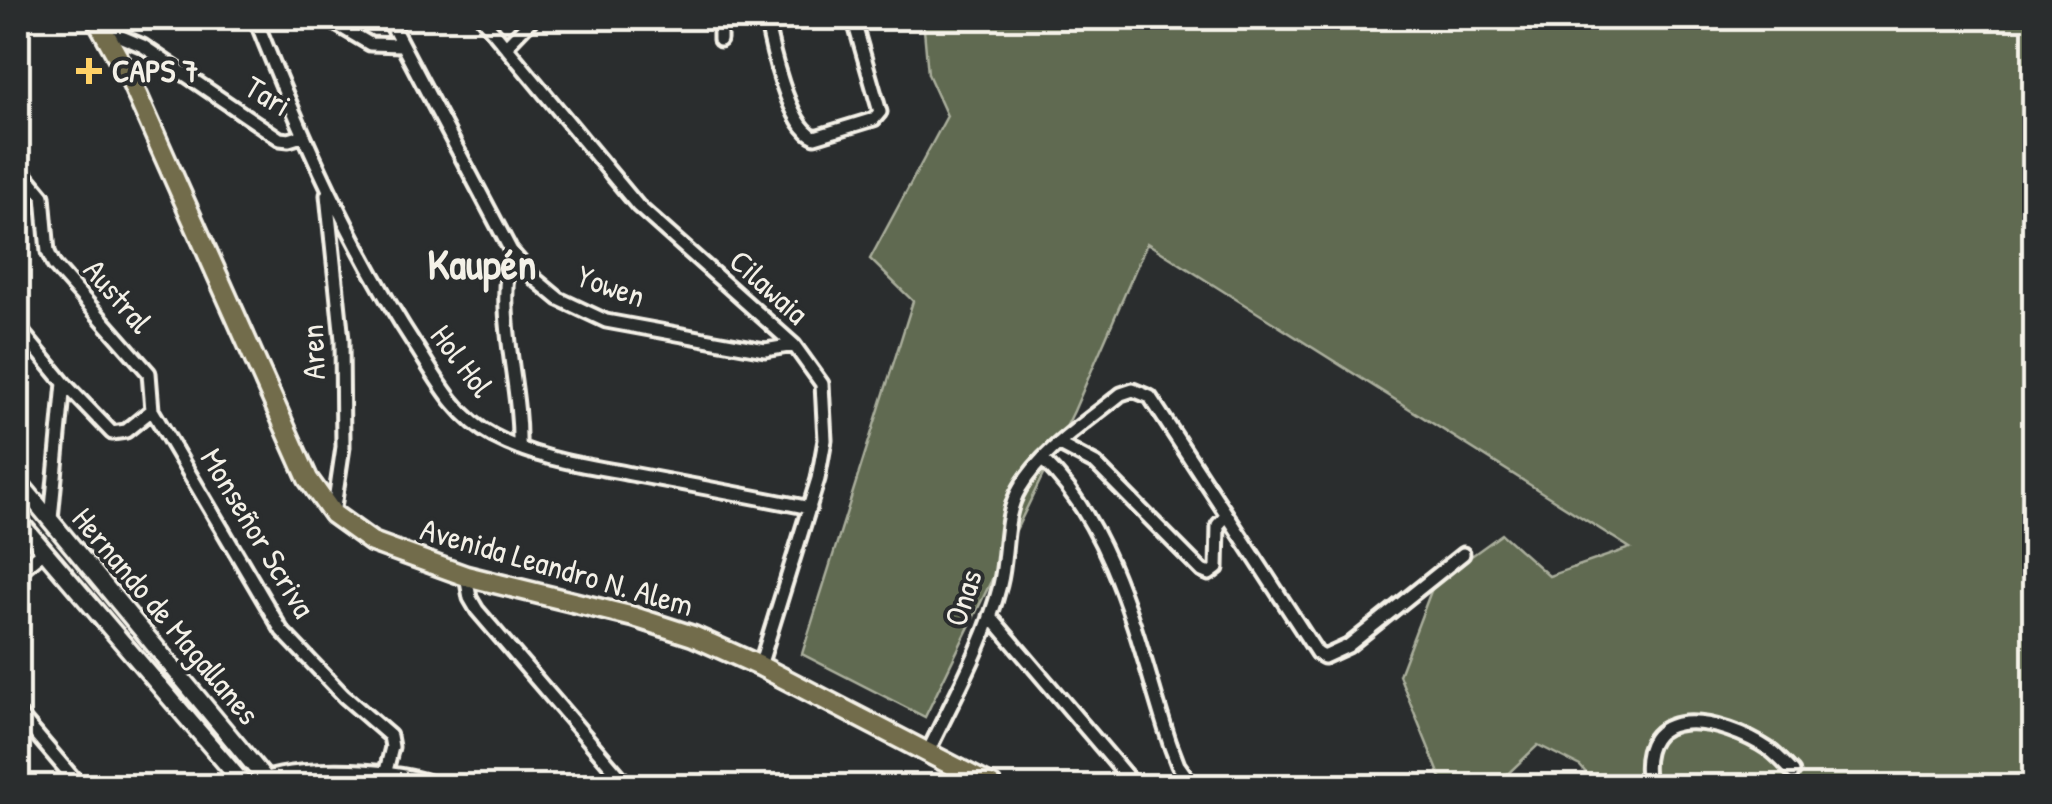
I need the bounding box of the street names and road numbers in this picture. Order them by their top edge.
street label: Tari [237,65,299,126]
street label: Cilawaia [720,240,818,334]
street label: Austral [74,249,163,342]
street label: Yowen [572,254,651,317]
street label: Hol Hol [421,316,504,406]
street label: Aren [290,324,335,380]
street label: Monseñor Scriva [191,440,326,625]
street label: Hernando de Magallanes [63,498,270,733]
street label: Avenida Leandro N. Alem [416,507,698,626]
street label: Onas [933,564,992,632]

